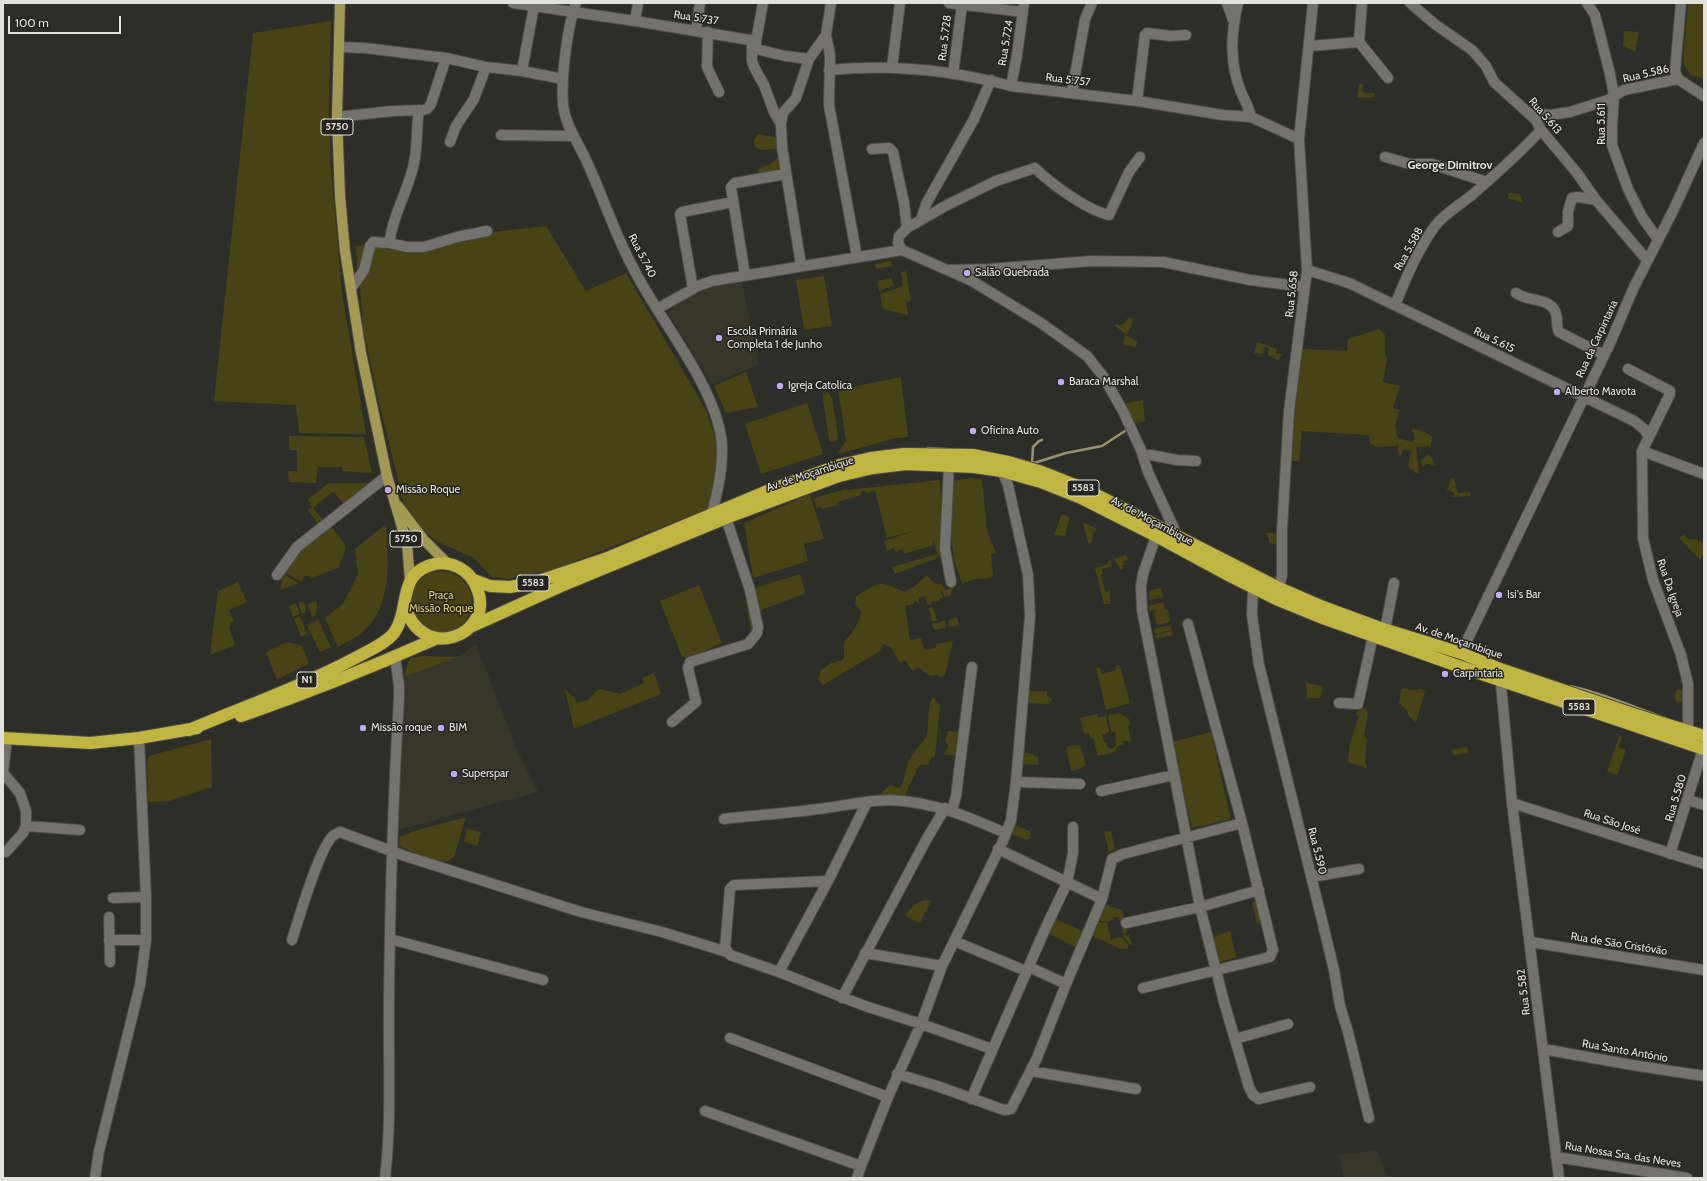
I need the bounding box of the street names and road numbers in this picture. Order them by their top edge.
street label: Rua 5.737 [673,8,719,28]
street label: Rua 5.728 [936,14,954,62]
street label: Rua 5.724 [996,19,1016,67]
street label: Rua 5.586 [1622,62,1670,86]
street label: Rua 5.757 [1045,71,1091,89]
street label: Rua 5.613 [1526,95,1564,137]
street label: Rua 5.611 [1595,103,1609,145]
road number: 5750 [321,119,353,135]
street label: Rua 5.588 [1392,225,1426,273]
street label: Rua 5.740 [625,232,659,280]
street label: Rua 5.658 [1283,270,1301,318]
street label: Rua da Carpintaria [1573,298,1621,380]
street label: Rua 5.615 [1471,324,1517,356]
street label: Av. de Moçambique [765,454,855,494]
road number: 5583 [1067,480,1099,496]
street label: Av. de Moçambique [1109,494,1195,548]
road number: 5750 [390,531,422,547]
street label: Rua Da Igreja [1654,557,1686,619]
road number: 5583 [517,575,549,591]
street label: Av. de Moçambique [1414,620,1504,662]
road number: N1 [297,672,317,688]
road number: 5583 [1563,699,1595,715]
street label: Rua 5.580 [1663,773,1689,823]
street label: Rua São José [1582,807,1642,837]
street label: Rua 5.590 [1305,826,1329,876]
street label: Rua de São Cristóvão [1570,930,1668,958]
street label: Rua 5.582 [1515,968,1533,1016]
street label: Rua Santo António [1581,1037,1669,1065]
street label: Rua Nossa Sra. das Neves [1564,1139,1682,1171]

